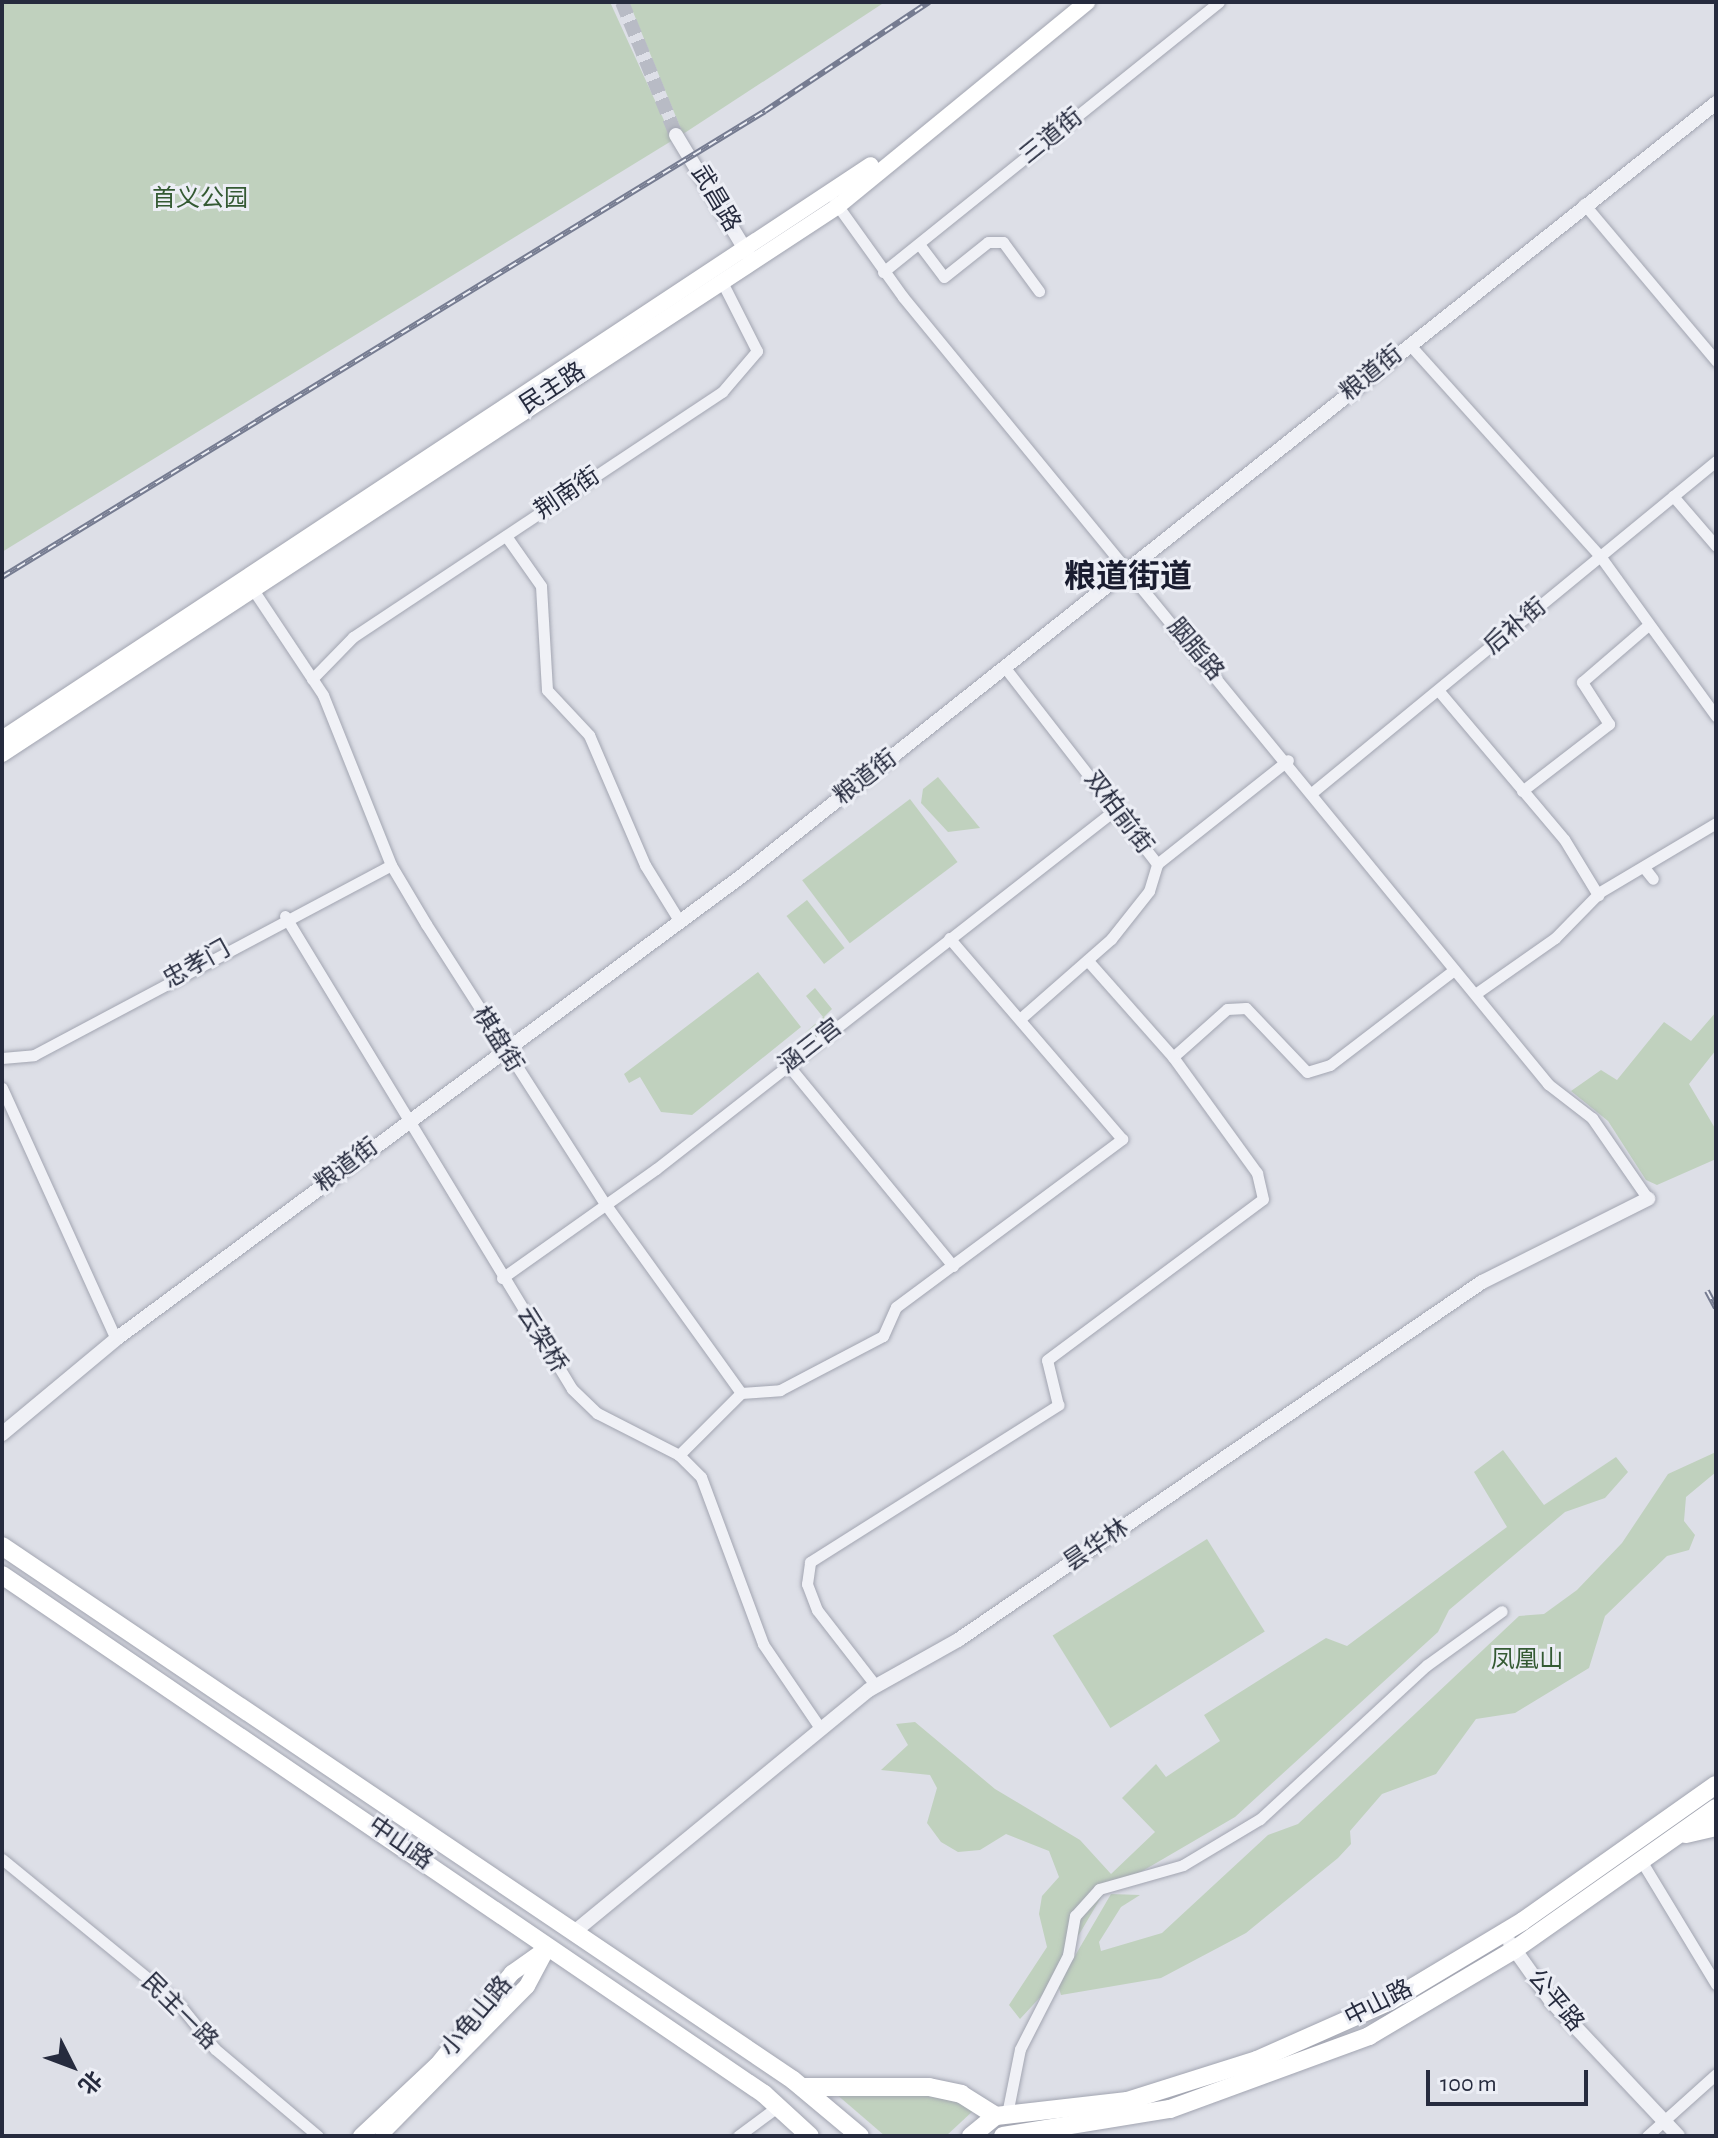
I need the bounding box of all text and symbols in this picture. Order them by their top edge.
street label: 三道街 [1015,103,1089,171]
street label: 武昌路 [684,161,746,237]
park label: 首义公园 [152,186,248,214]
street label: 粮道街 [1335,340,1409,408]
street label: 民主路 [515,357,591,421]
street label: 荆南街 [530,462,606,526]
district label: 粮道街道 [1064,558,1192,596]
street label: 后补街 [1479,593,1553,661]
street label: 胭脂路 [1161,613,1229,687]
street label: 粮道街 [829,744,903,812]
street label: 双柏前街 [1078,766,1158,860]
street label: 忠孝门 [159,935,235,995]
street label: 棋盘街 [466,1002,528,1078]
street label: 涵三宫 [774,1013,848,1081]
street label: 粮道街 [310,1133,384,1199]
street label: 云架桥 [510,1302,572,1378]
street label: 昙华林 [1059,1514,1135,1578]
park label: 凤凰山 [1491,1647,1563,1675]
street label: 中山路 [362,1812,438,1876]
street label: 公平路 [1521,1964,1589,2038]
street label: 民主一路 [135,1968,223,2056]
street label: 小龟山路 [435,1971,519,2063]
street label: 中山路 [1340,1975,1418,2033]
north arrow [32,2026,112,2106]
scale bar [1430,2054,1592,2104]
text: 北 [74,2067,105,2098]
text: 100 m [1440,2072,1497,2096]

